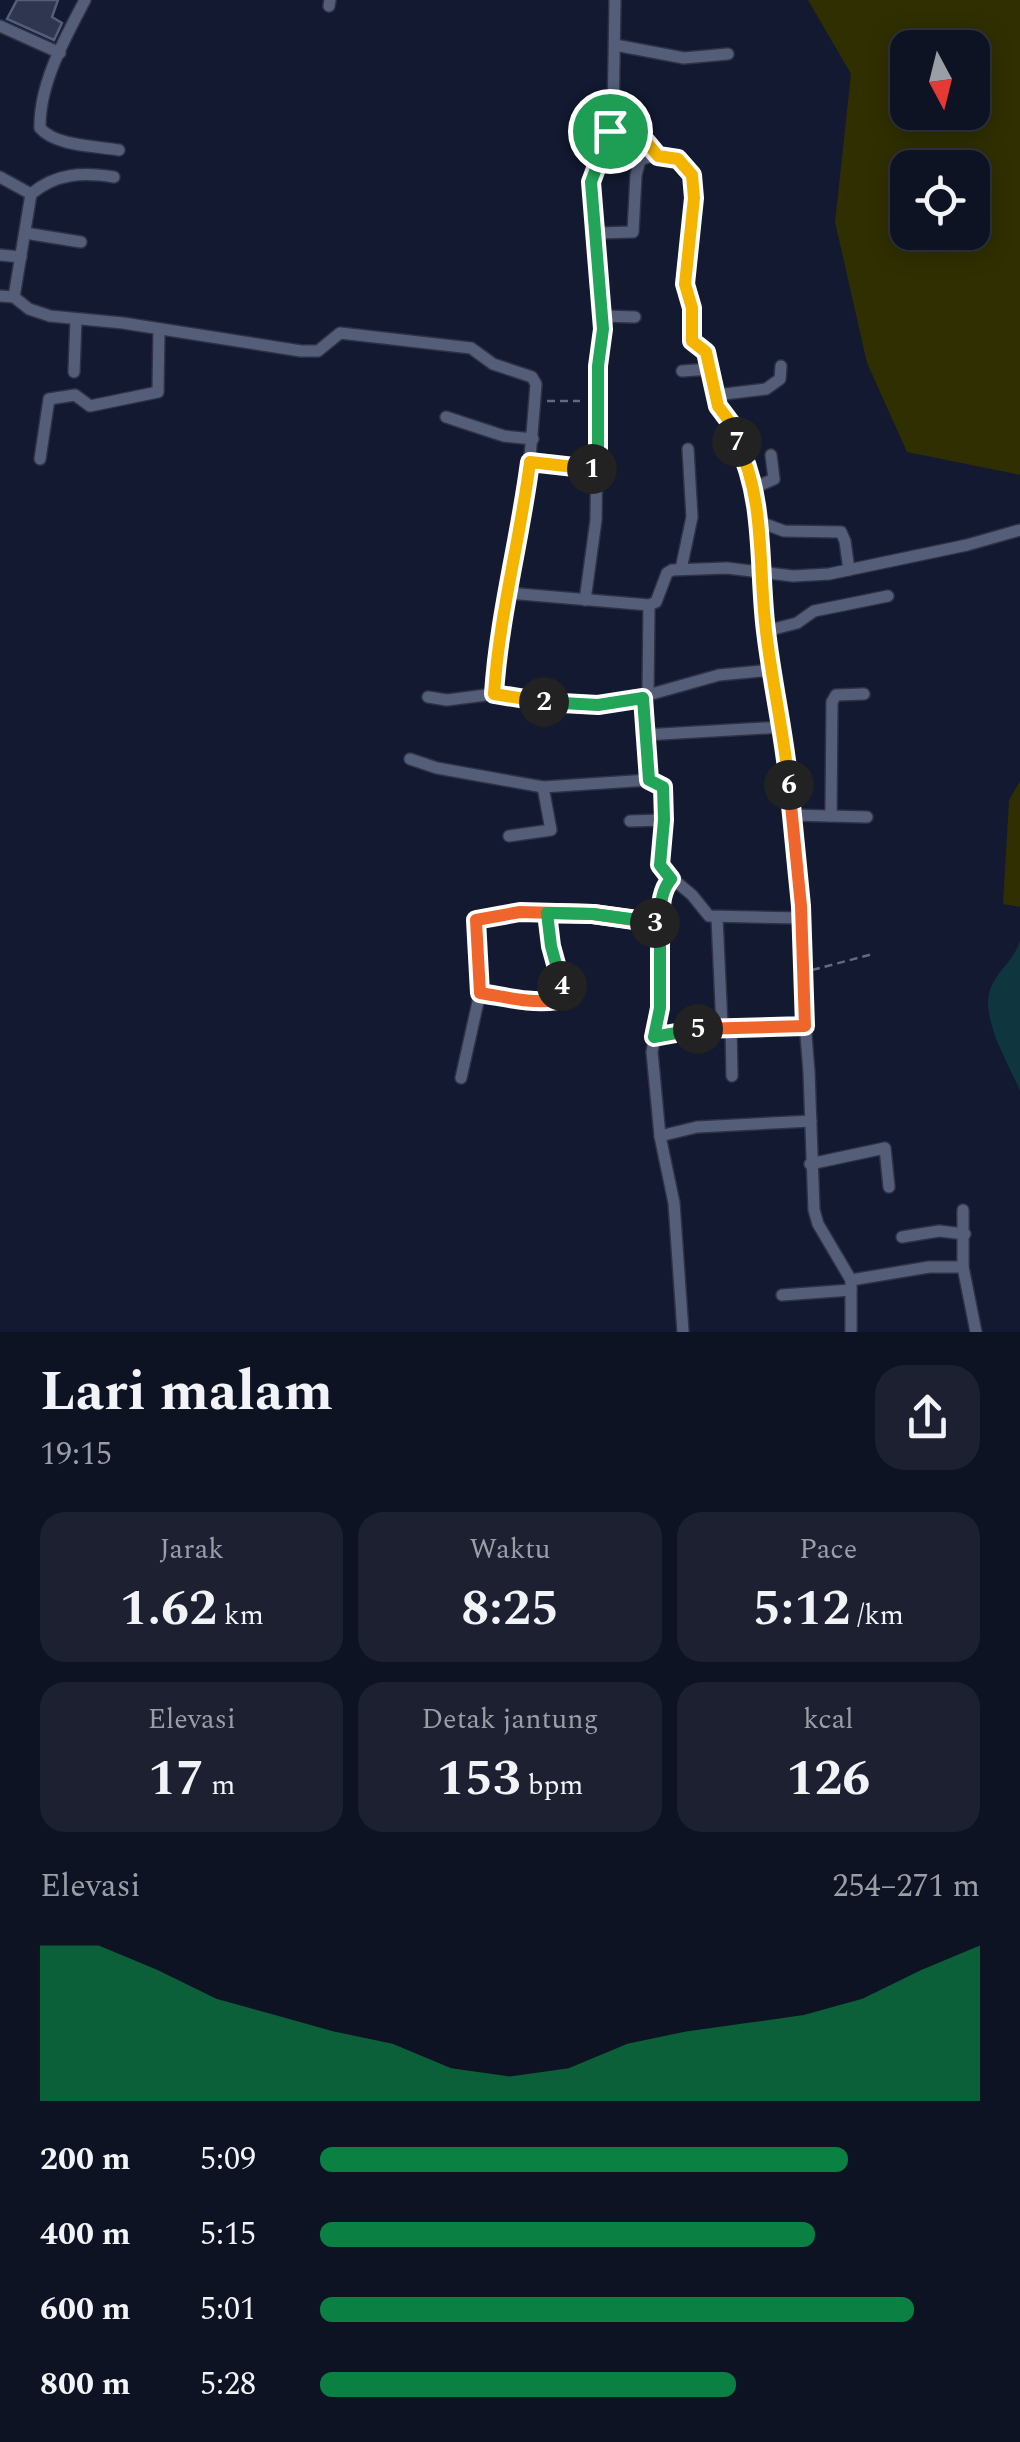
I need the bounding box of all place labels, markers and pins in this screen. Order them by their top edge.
pin [568,89,653,174]
pin: 7 [712,417,762,467]
pin: 1 [567,444,617,494]
pin: 2 [519,677,569,727]
pin: 6 [764,760,814,810]
pin: 3 [630,898,680,948]
pin: 4 [537,961,587,1011]
pin: 5 [673,1004,723,1054]

